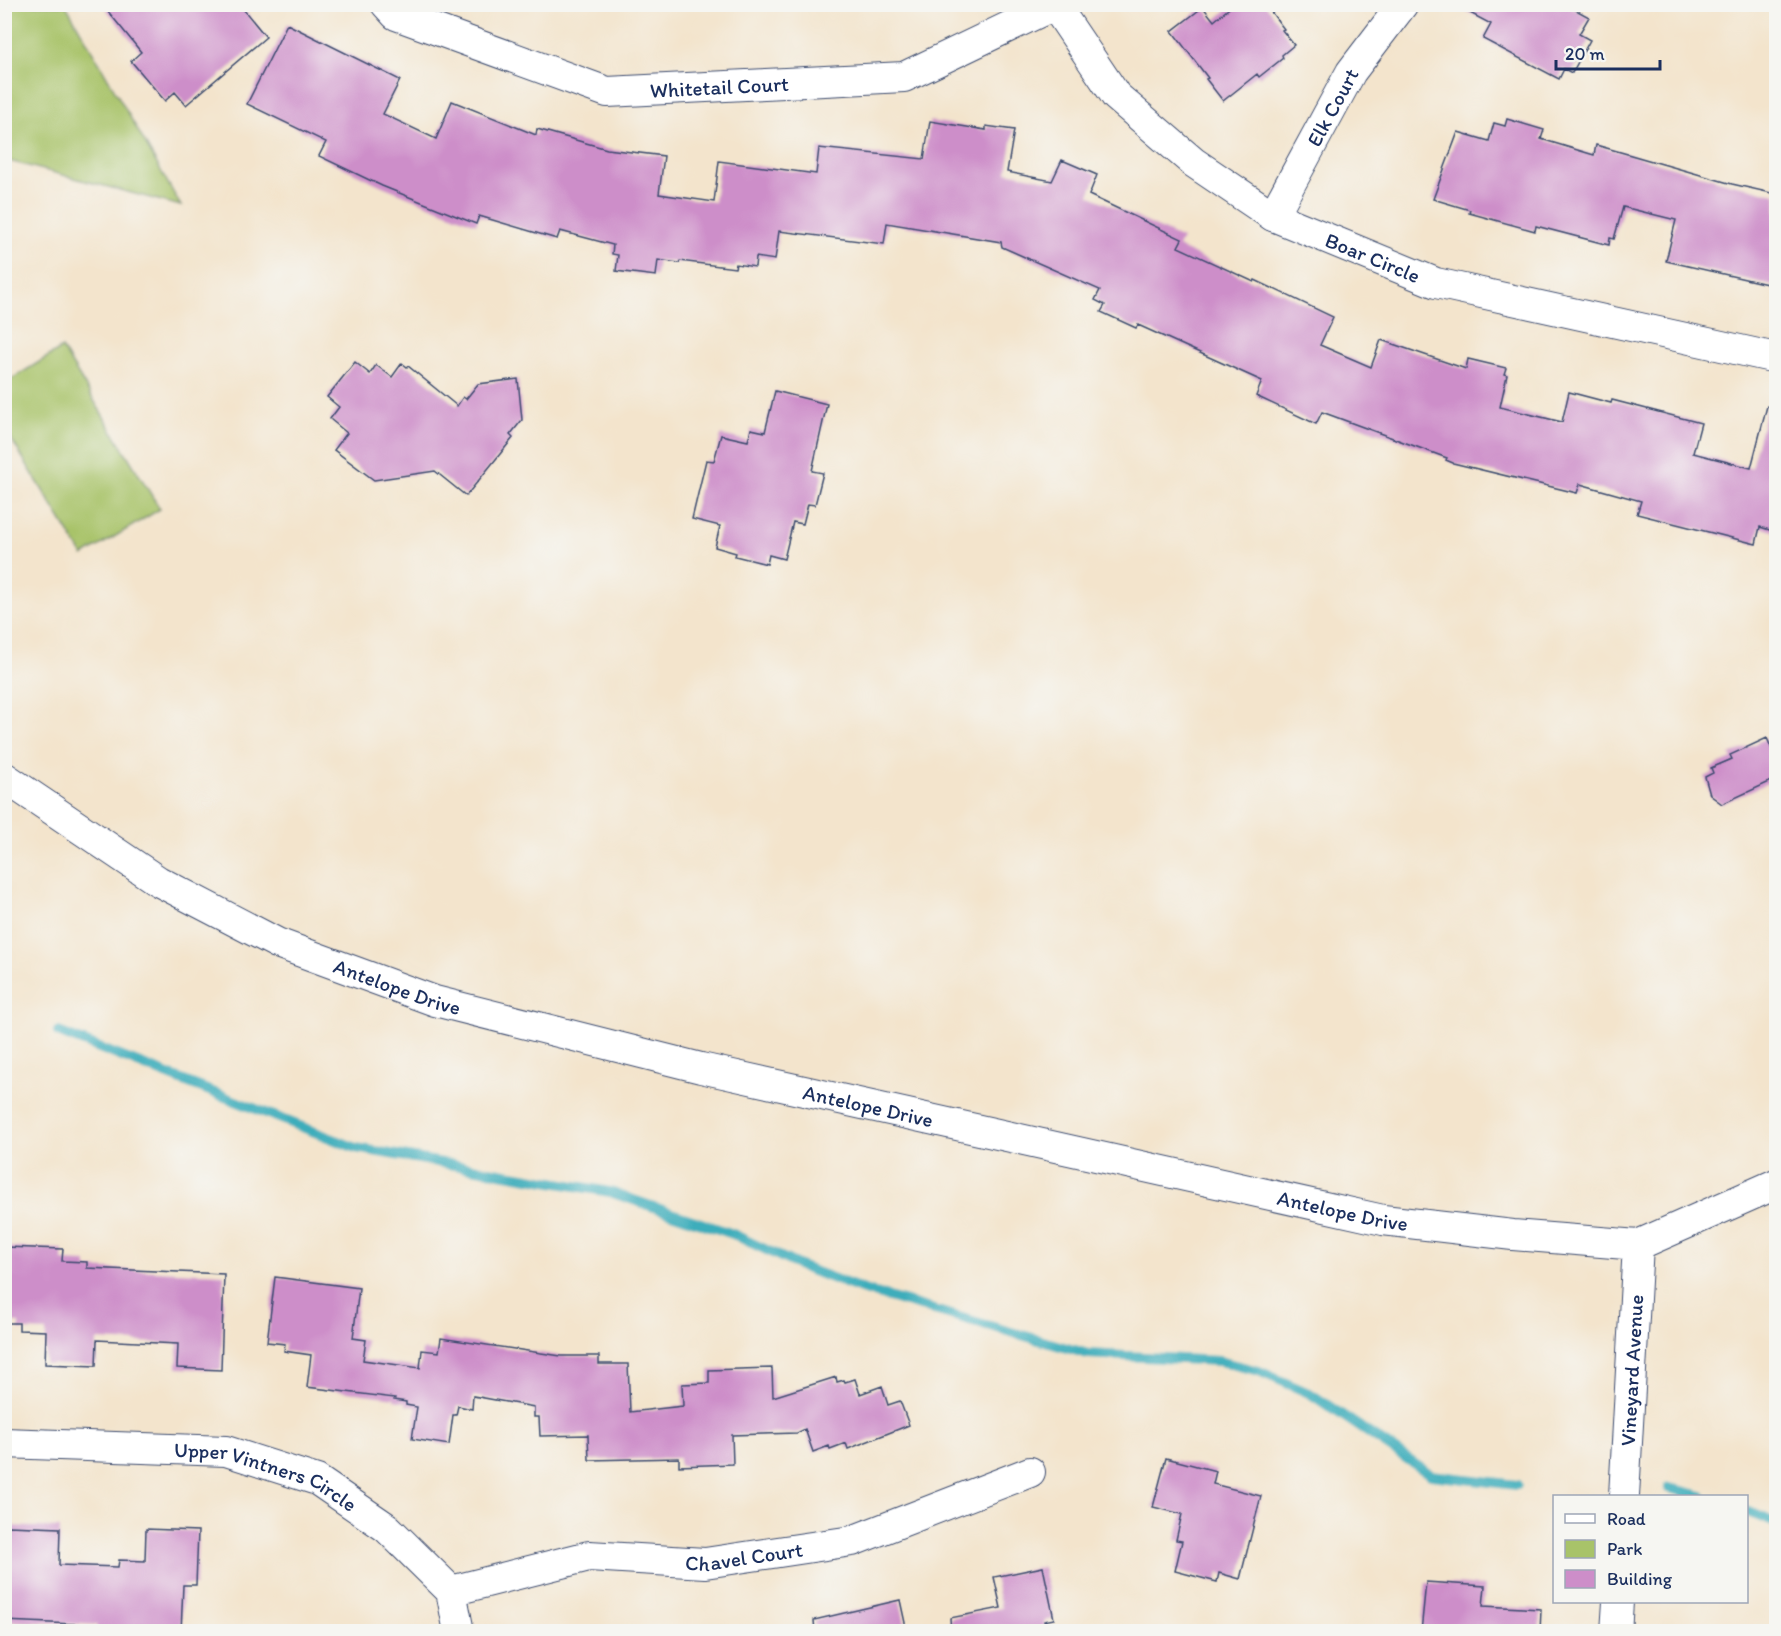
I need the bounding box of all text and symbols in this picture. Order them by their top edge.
scale bar [1556,33,1660,71]
text: 20 m [1565,43,1605,65]
street label: Elk Court [1301,64,1363,150]
street label: Whitetail Court [649,70,790,102]
street label: Boar Circle [1322,226,1424,288]
street label: Antelope Drive [331,952,463,1019]
street label: Antelope Drive [801,1079,936,1132]
street label: Antelope Drive [1275,1184,1409,1235]
street label: Vineyard Avenue [1614,1294,1648,1447]
street label: Upper Vintners Circle [174,1437,362,1516]
legend [1553,1495,1748,1603]
text: Road [1607,1508,1646,1530]
street label: Chavel Court [685,1536,804,1576]
text: Park [1607,1538,1642,1560]
text: Building [1607,1568,1673,1590]

